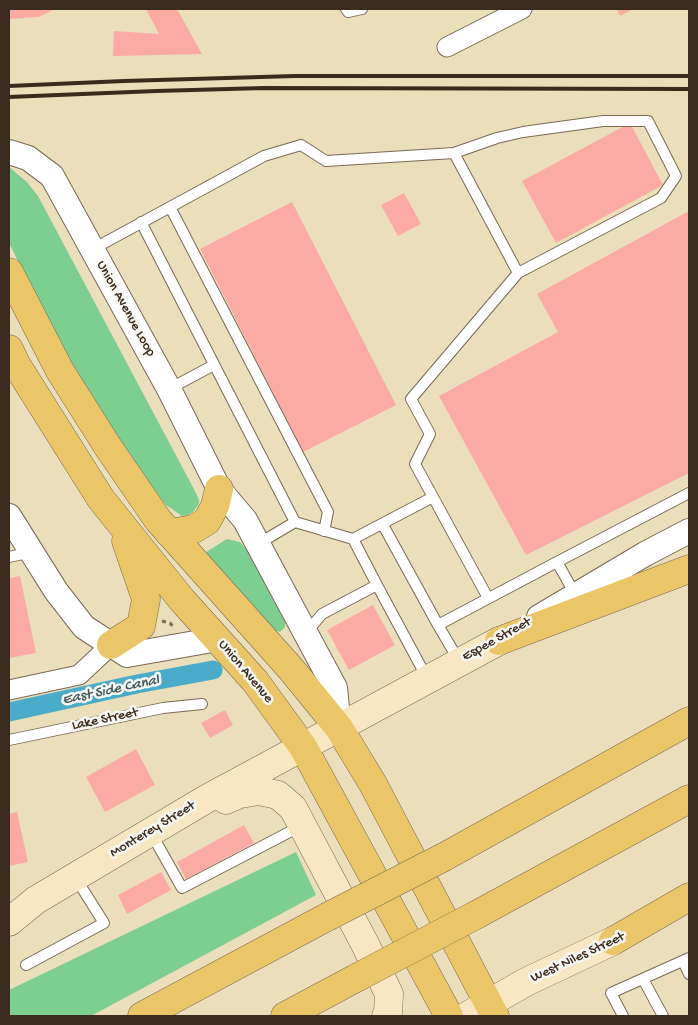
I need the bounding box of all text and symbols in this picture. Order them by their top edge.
street label: Union Avenue Loop [92,258,158,360]
street label: Espee Street [460,614,534,666]
street label: Union Avenue [214,637,276,707]
water label: East Side Canal [61,672,161,710]
street label: Lake Street [70,705,140,735]
street label: Monterey Street [107,798,199,862]
street label: West Niles Street [528,929,628,987]

